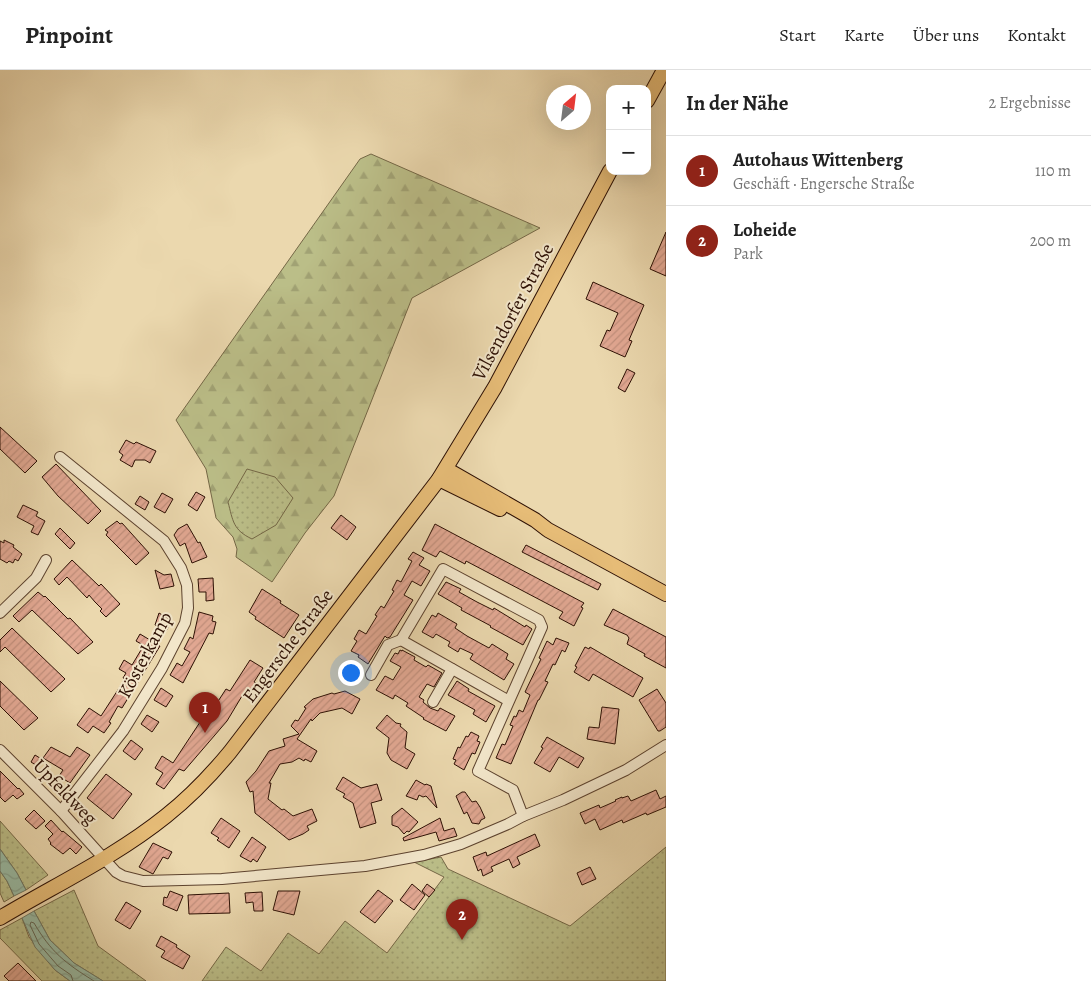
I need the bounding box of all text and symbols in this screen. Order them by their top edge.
text: Pinpoint [25,19,113,51]
text: Start [779,23,816,47]
text: Karte [844,23,884,47]
text: Über uns [912,23,979,47]
text: Kontakt [1007,23,1066,47]
north arrow [546,85,591,130]
map controls [606,85,651,175]
button: + [606,85,651,130]
text: In der Nähe [686,89,788,117]
text: 2 Ergebnisse [989,92,1071,114]
button: − [606,130,651,175]
text: Autohaus Wittenberg [733,147,903,173]
text: 1 [699,160,705,182]
text: 110 m [1035,160,1071,182]
text: Geschäft · Engersche Straße [733,173,915,195]
text: Loheide [733,217,797,243]
text: 2 [698,230,706,252]
text: 200 m [1030,230,1071,252]
street label: Vilsendorfer Straße [465,239,560,386]
text: Park [733,243,763,265]
street label: Engersche Straße [237,584,339,708]
street label: Kösterkamp [111,607,179,703]
your location [338,660,364,686]
pin: 1 [189,692,221,733]
street label: Upfeldweg [27,753,103,831]
pin: 2 [446,899,478,940]

